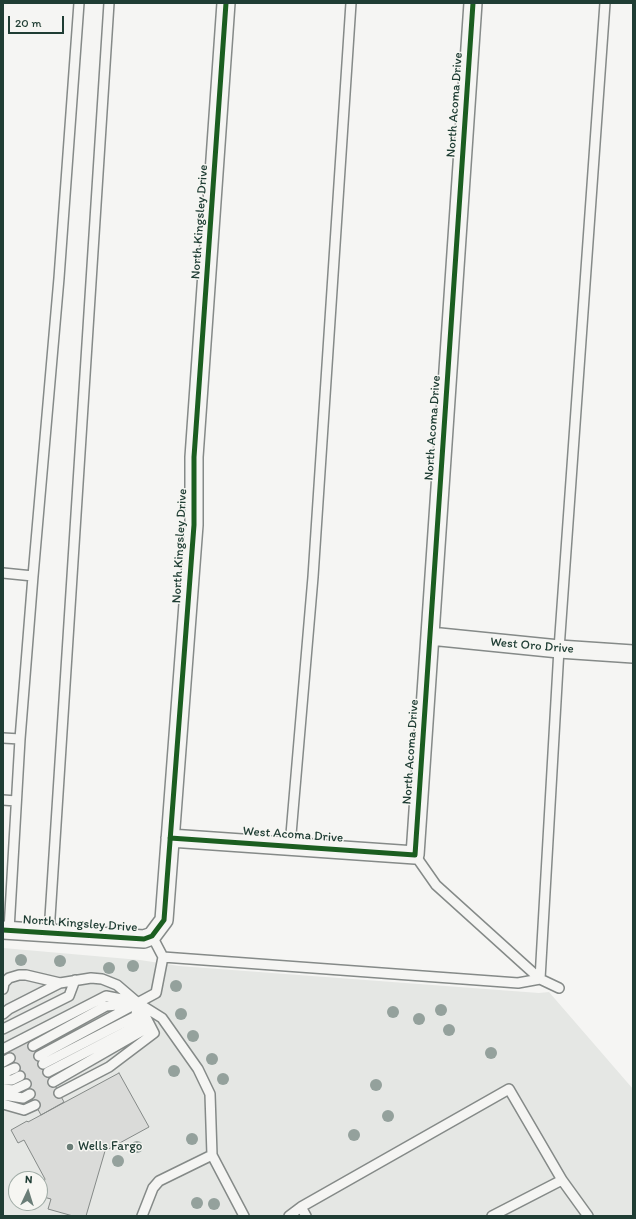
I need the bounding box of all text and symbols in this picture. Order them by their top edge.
scale bar [10,8,66,34]
text: 20 m [15,16,42,30]
street label: North Acoma Drive [444,52,466,158]
street label: North Kingsley Drive [188,164,212,280]
street label: North Acoma Drive [422,375,444,481]
street label: North Kingsley Drive [169,488,191,604]
street label: West Oro Drive [490,635,574,657]
street label: North Acoma Drive [400,699,422,805]
street label: West Acoma Drive [242,824,344,846]
street label: North Kingsley Drive [22,912,138,936]
place label: Wells Fargo [78,1139,142,1155]
marker: Wells Fargo [65,1142,75,1152]
north arrow [8,1171,48,1211]
text: N [25,1173,33,1186]

